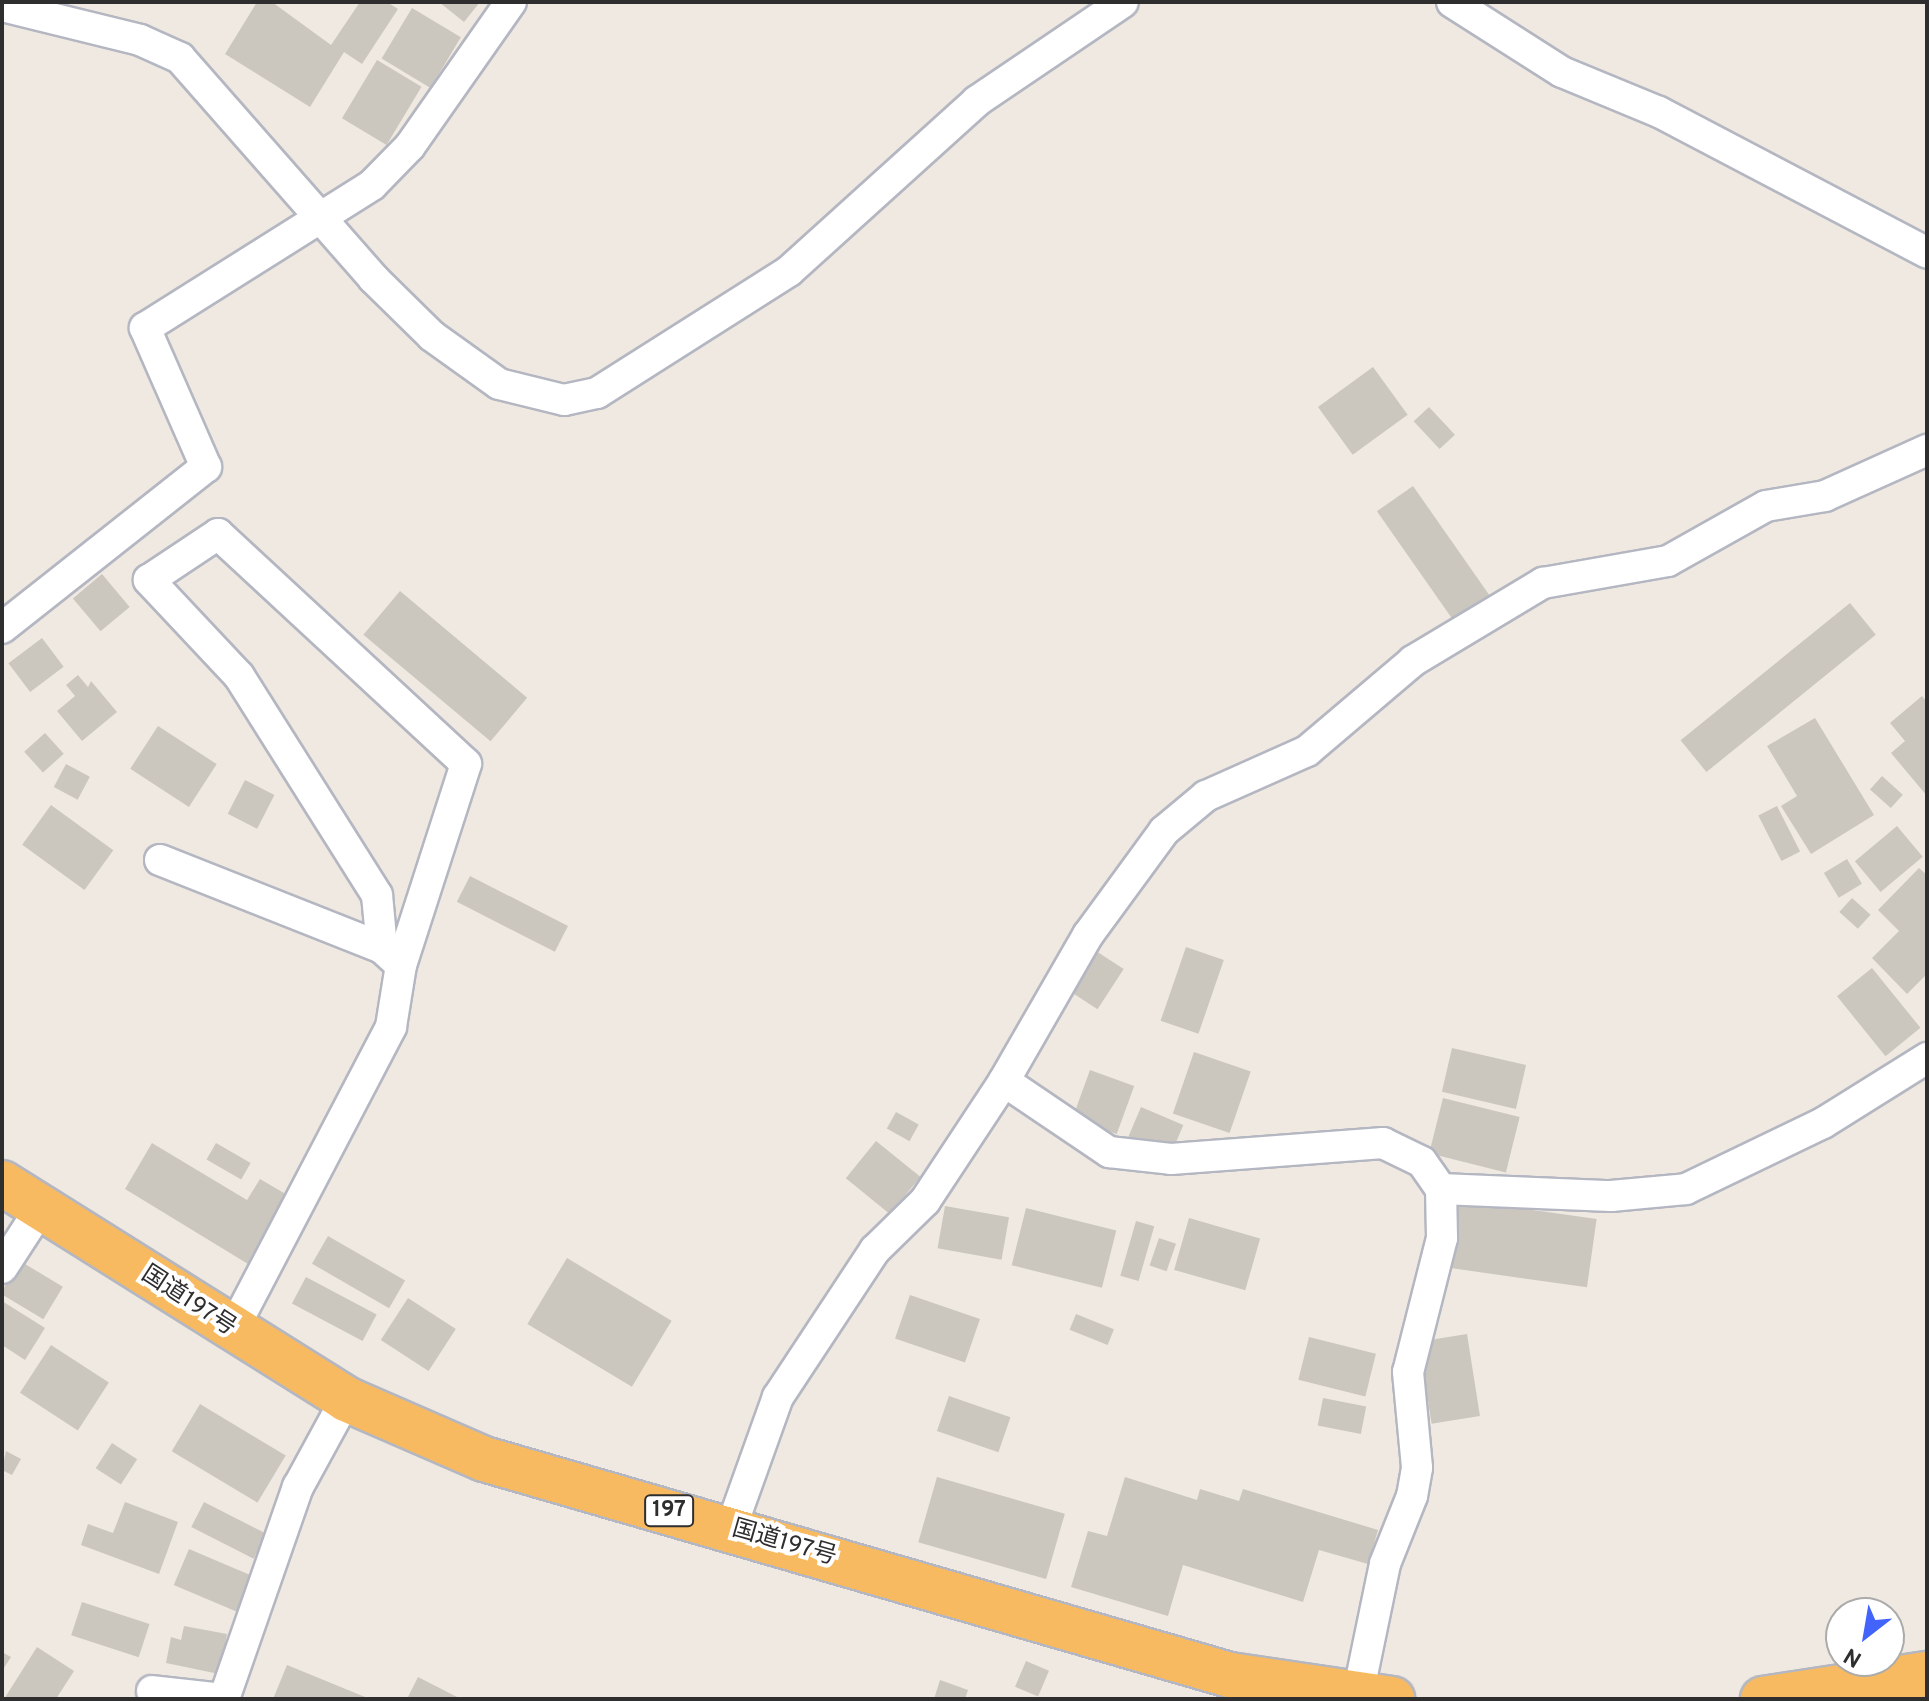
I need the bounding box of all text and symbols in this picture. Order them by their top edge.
street label: 国道197号 [135,1261,241,1343]
road number: 197 [643,1493,695,1529]
street label: 国道197号 [729,1515,839,1573]
north arrow [1825,1597,1905,1677]
text: N [1840,1641,1867,1672]

